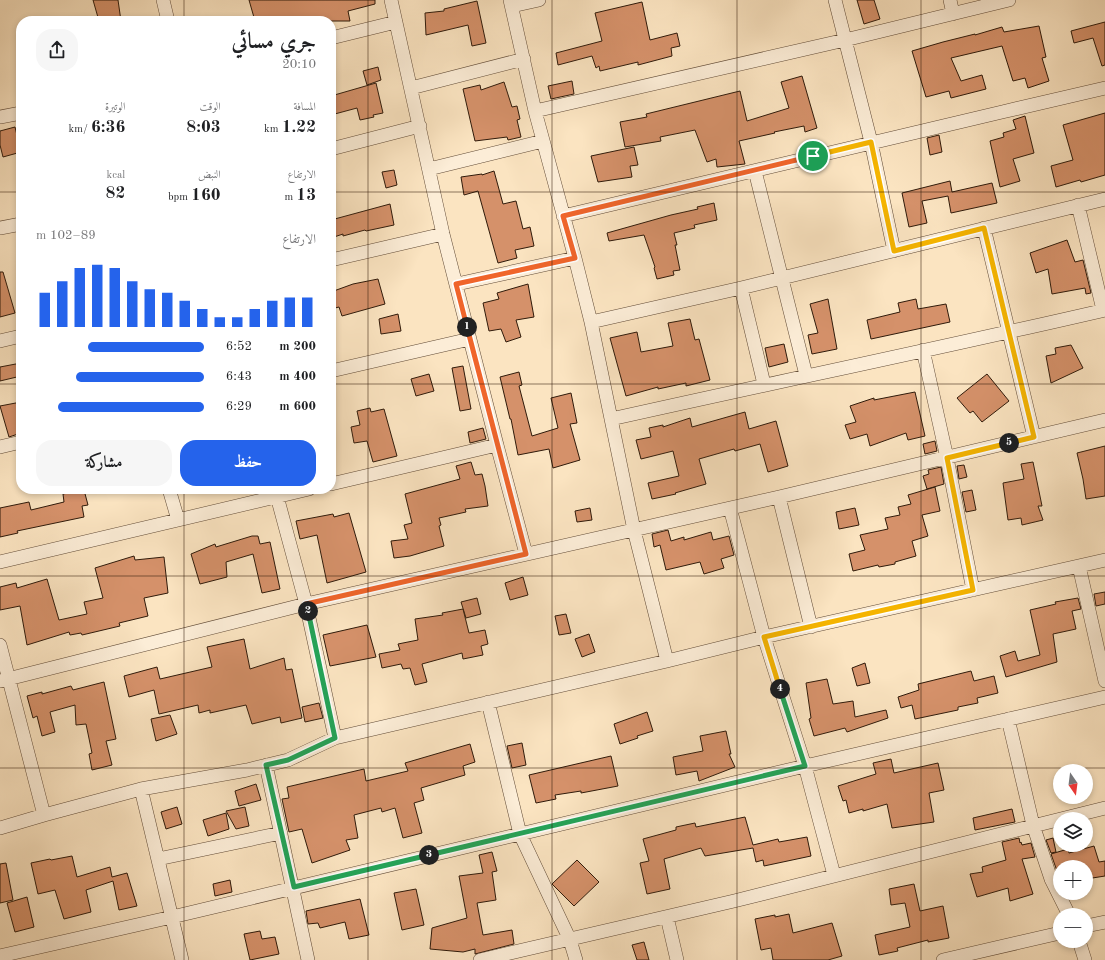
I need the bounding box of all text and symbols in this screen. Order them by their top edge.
button: share [36,29,78,71]
text: جري مسائي [231,31,316,53]
text: 20:10 [282,58,316,71]
text: الوتيرة [105,102,125,113]
text: الوقت [200,102,221,113]
text: المسافة [294,102,316,113]
text: 6:36 [91,119,125,136]
text: 8:03 [186,119,221,136]
text: 1.22 [282,119,316,136]
text: /km [69,124,91,135]
text: km [264,124,282,135]
pin [796,139,830,173]
icon: arrive [802,145,824,167]
text: kcal [106,170,125,181]
text: النبض [198,170,221,181]
text: الارتفاع [287,170,316,181]
text: 82 [106,185,125,202]
text: 160 [191,187,221,204]
text: 13 [296,187,316,204]
text: bpm [168,192,191,203]
text: m [284,192,296,203]
text: 89–102 m [36,229,96,242]
text: الارتفاع [282,233,316,246]
pin: 1 [457,317,477,337]
text: 1 [464,321,470,332]
text: 6:52 [226,340,252,353]
text: 200 m [279,340,316,353]
text: 6:43 [226,370,252,383]
text: 400 m [279,370,316,383]
text: 6:29 [226,400,252,413]
text: 600 m [279,400,316,413]
pin: 5 [999,433,1019,453]
text: 5 [1006,437,1012,448]
button: مشاركة [36,440,172,486]
button: حفظ [180,440,316,486]
pin: 2 [298,601,318,621]
text: 2 [305,605,311,616]
pin: 4 [770,679,790,699]
text: 4 [777,683,783,694]
north arrow [1053,764,1093,804]
map controls [1053,764,1093,948]
button: layers [1053,812,1093,852]
pin: 3 [419,845,439,865]
text: 3 [426,849,432,860]
button: + [1053,860,1093,900]
button: − [1053,908,1093,948]

